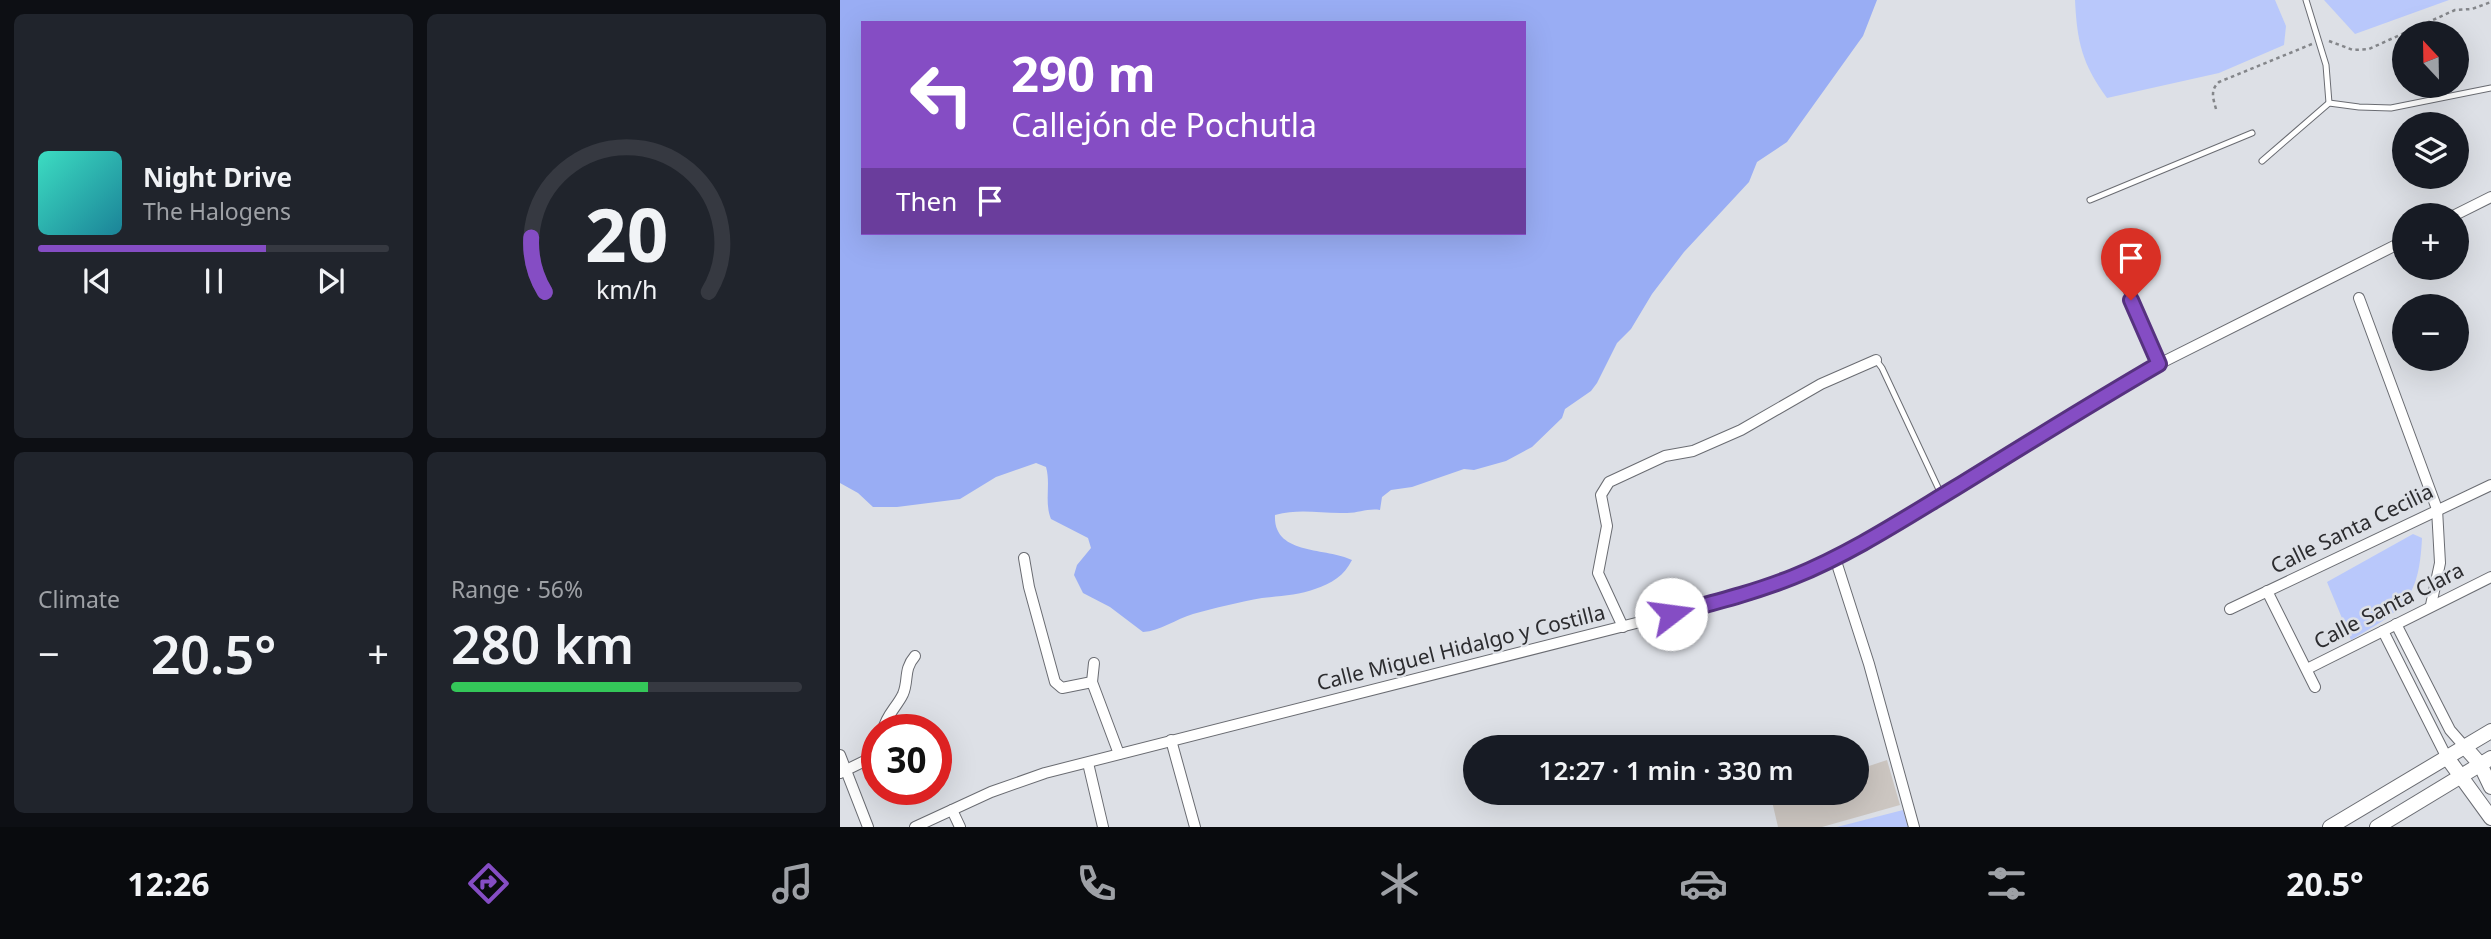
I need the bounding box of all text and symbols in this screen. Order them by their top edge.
north arrow [2392,21,2469,98]
map controls [2392,21,2469,371]
text: 290 m [1011,40,1156,106]
icon: left [896,49,987,140]
text: Callejón de Pochutla [1011,103,1317,146]
button: layers [2392,112,2469,189]
text: Night Drive [143,159,292,195]
icon: arrive [971,182,1009,220]
text: Then [896,183,957,219]
text: 20 [585,184,668,283]
text: The Halogens [143,195,291,227]
button: + [2392,203,2469,280]
pin [2101,228,2161,300]
icon: arrive [2112,239,2150,277]
icon: previous [78,262,116,300]
icon: pause [195,262,233,300]
icon: next [312,262,350,300]
text: km/h [596,272,657,306]
button: − [2392,294,2469,371]
street label: Calle Santa Cecilia [2266,477,2437,580]
street label: Calle Santa Clara [2309,555,2468,655]
text: Range · 56% [451,573,583,605]
position arrow [1634,577,1708,651]
text: Climate [38,583,120,615]
street label: Calle Miguel Hidalgo y Costilla [1314,598,1608,696]
text: 280 km [451,608,634,679]
text: 20.5° [151,618,276,689]
text: − [38,627,60,679]
text: + [367,627,389,679]
speed limit sign: 30 [861,714,952,805]
text: 12:27 · 1 min · 330 m [1539,752,1793,788]
icon: directions [464,859,513,908]
icon: music [768,859,817,908]
icon: phone [1072,859,1121,908]
icon: climate [1375,859,1424,908]
icon: car [1679,859,1728,908]
icon: filters [1982,859,2031,908]
text: 12:26 [127,862,210,905]
text: 20.5° [2286,862,2364,905]

